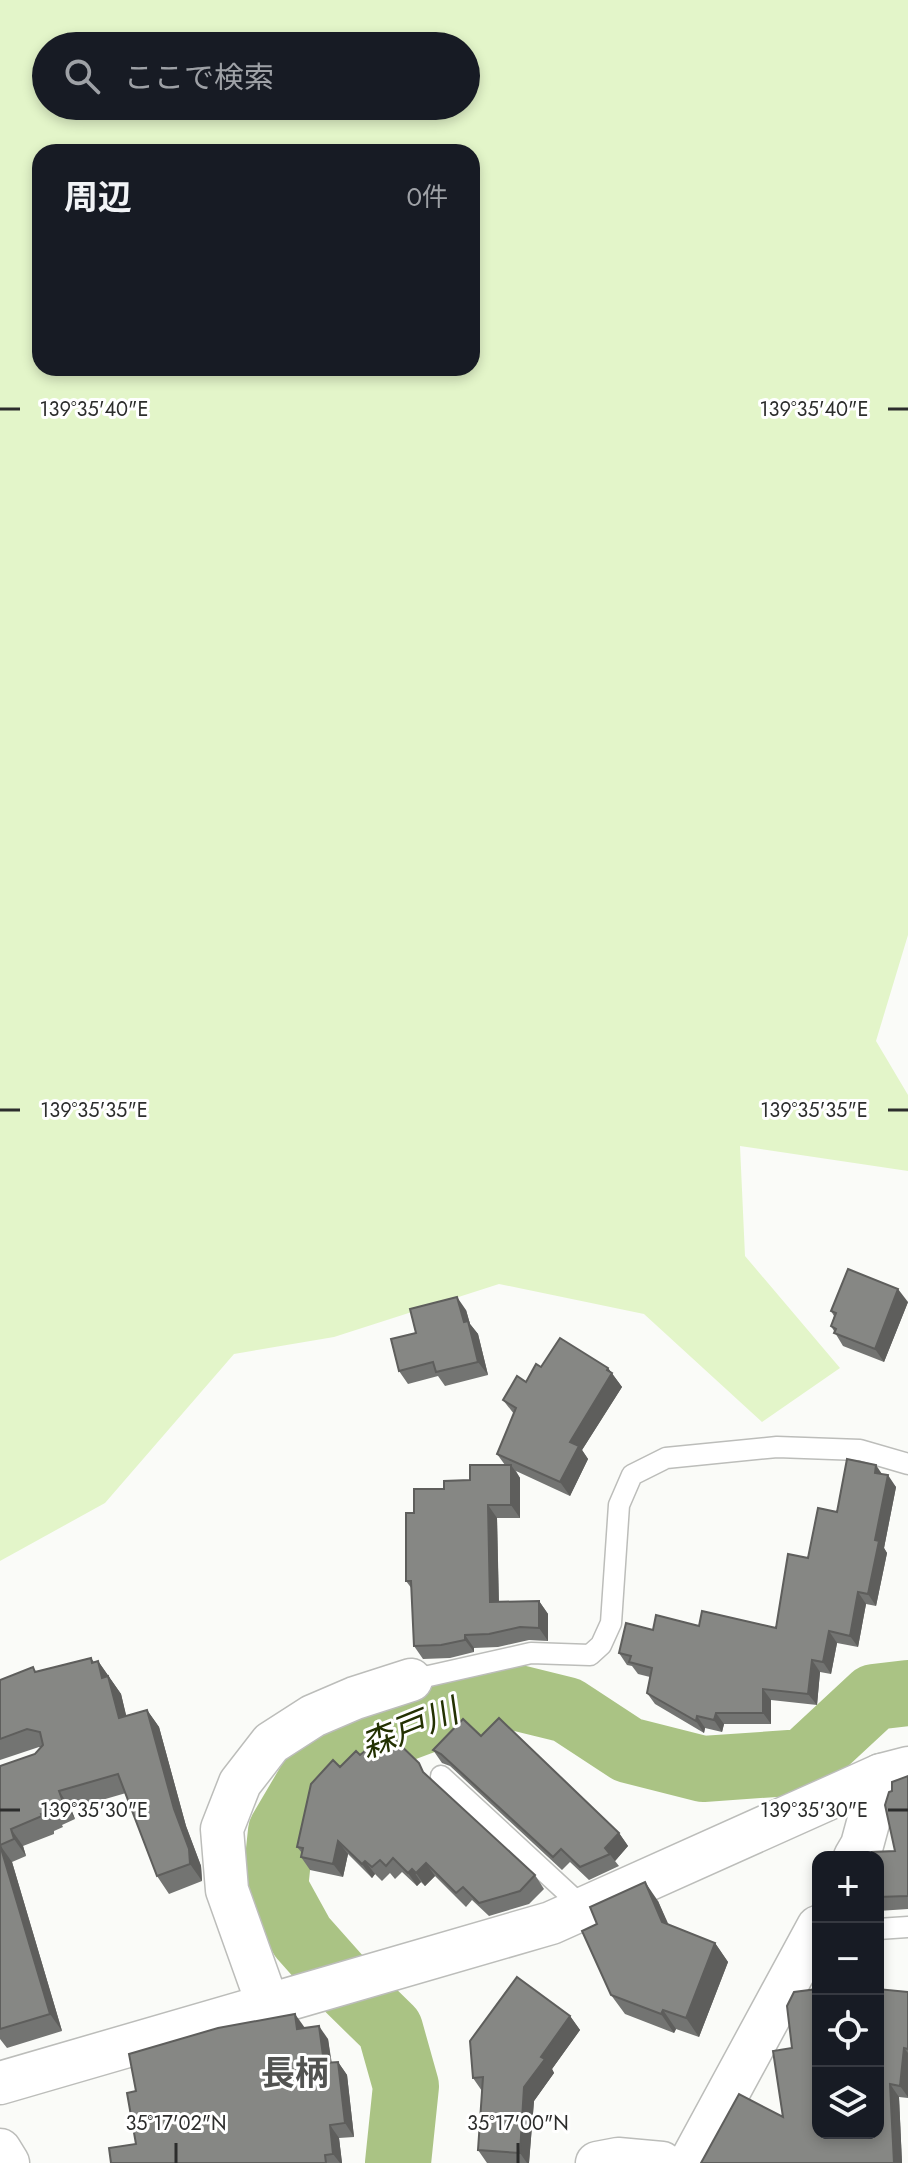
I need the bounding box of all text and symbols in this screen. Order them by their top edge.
search box [32,32,480,120]
icon: search [60,54,104,98]
text: ここで検索 [124,56,274,99]
text: 周辺 [64,173,132,222]
text: 0件 [406,178,448,216]
text: 139°35'40"E [40,395,148,424]
text: 139°35'40"E [760,395,868,424]
text: 139°35'35"E [40,1096,148,1125]
text: 139°35'35"E [760,1096,868,1125]
water label: 森戸川 [353,1686,468,1770]
text: 139°35'30"E [40,1796,148,1825]
text: 139°35'30"E [760,1796,868,1825]
map controls [812,1851,884,2139]
button: + [812,1851,884,1923]
button: − [812,1923,884,1995]
button: locate [812,1995,884,2067]
district label: 長柄 [261,2049,329,2098]
button: layers [812,2067,884,2139]
text: 35°17'02"N [125,2109,227,2138]
text: 35°17'00"N [467,2109,569,2138]

